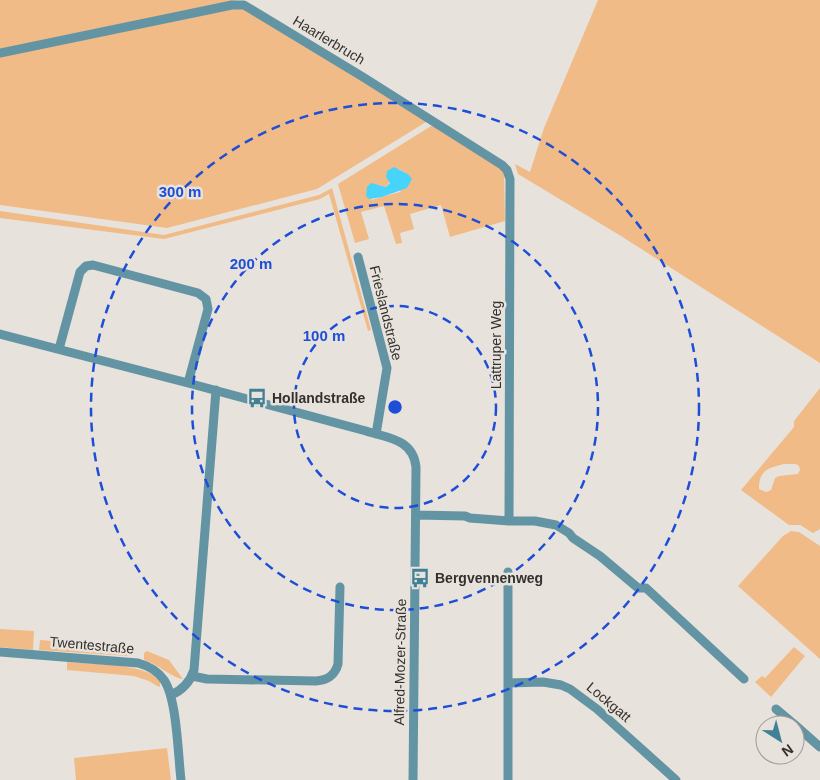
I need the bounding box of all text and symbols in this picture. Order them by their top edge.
street label: Haarlerbruch [290,12,368,68]
text: 300 m [159,183,201,200]
text: 200 m [230,255,272,272]
street label: Frieslandstraße [366,264,406,362]
street label: Lattruper Weg [488,301,504,389]
text: 100 m [303,327,345,344]
bus stop icon: Hollandstraße [246,387,268,409]
place label: Hollandstraße [272,390,366,406]
centre of rings [386,398,404,416]
bus stop icon: Bergvennenweg [409,567,431,589]
place label: Bergvennenweg [435,570,543,586]
street label: Alfred-Mozer-Straße [391,598,409,726]
street label: Twentestraße [49,633,135,657]
street label: Lockgatt [584,679,634,725]
north arrow [755,715,805,765]
text: N [779,741,796,760]

